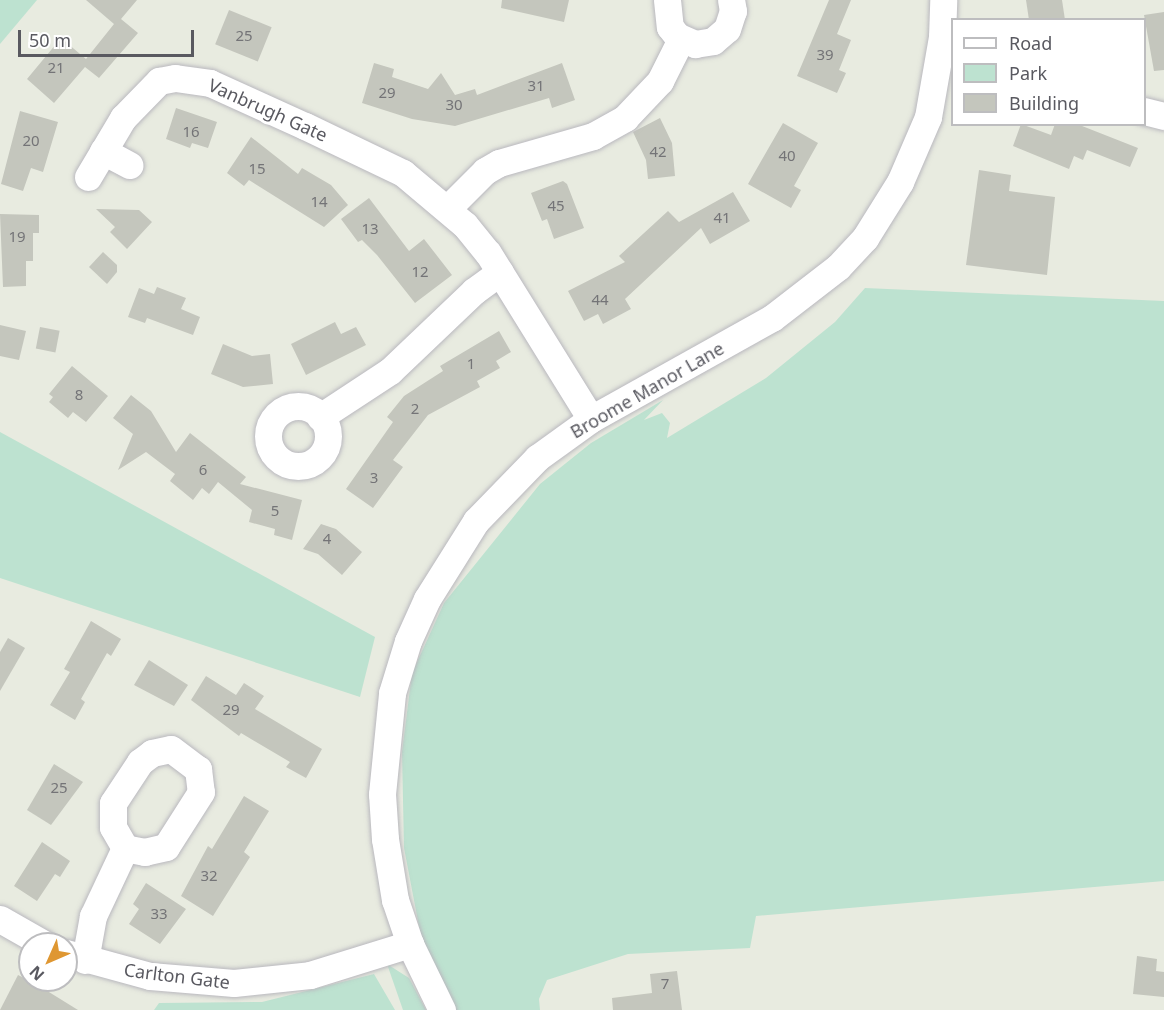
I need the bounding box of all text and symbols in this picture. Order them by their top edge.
scale bar [21,18,196,56]
legend [951,18,1146,126]
house number: 25 [235,27,253,45]
text: 50 m [29,28,71,52]
text: Road [1009,31,1052,55]
house number: 39 [816,46,834,64]
house number: 21 [47,59,65,77]
text: Park [1009,61,1047,85]
street label: Vanbrugh Gate [205,74,331,146]
house number: 31 [527,77,545,95]
house number: 29 [378,84,396,102]
text: Building [1009,91,1079,115]
house number: 30 [445,96,463,114]
house number: 16 [182,123,200,141]
house number: 20 [22,132,40,150]
house number: 42 [649,143,667,161]
house number: 40 [778,147,796,165]
house number: 15 [248,160,266,178]
house number: 14 [310,193,328,211]
house number: 45 [547,197,565,215]
house number: 41 [713,209,731,227]
house number: 13 [361,220,379,238]
house number: 19 [8,228,26,246]
house number: 12 [411,263,429,281]
house number: 44 [591,291,609,309]
street label: Broome Manor Lane [566,337,728,443]
house number: 1 [467,355,475,373]
house number: 8 [75,386,83,404]
house number: 2 [411,400,419,418]
house number: 6 [199,461,207,479]
house number: 3 [370,469,378,487]
house number: 5 [271,502,279,520]
house number: 4 [323,530,331,548]
house number: 29 [222,701,240,719]
house number: 25 [50,779,68,797]
house number: 32 [200,867,218,885]
house number: 33 [150,905,168,923]
north arrow [18,932,78,992]
street label: Carlton Gate [123,959,231,993]
text: N [24,961,49,986]
house number: 7 [661,975,669,993]

